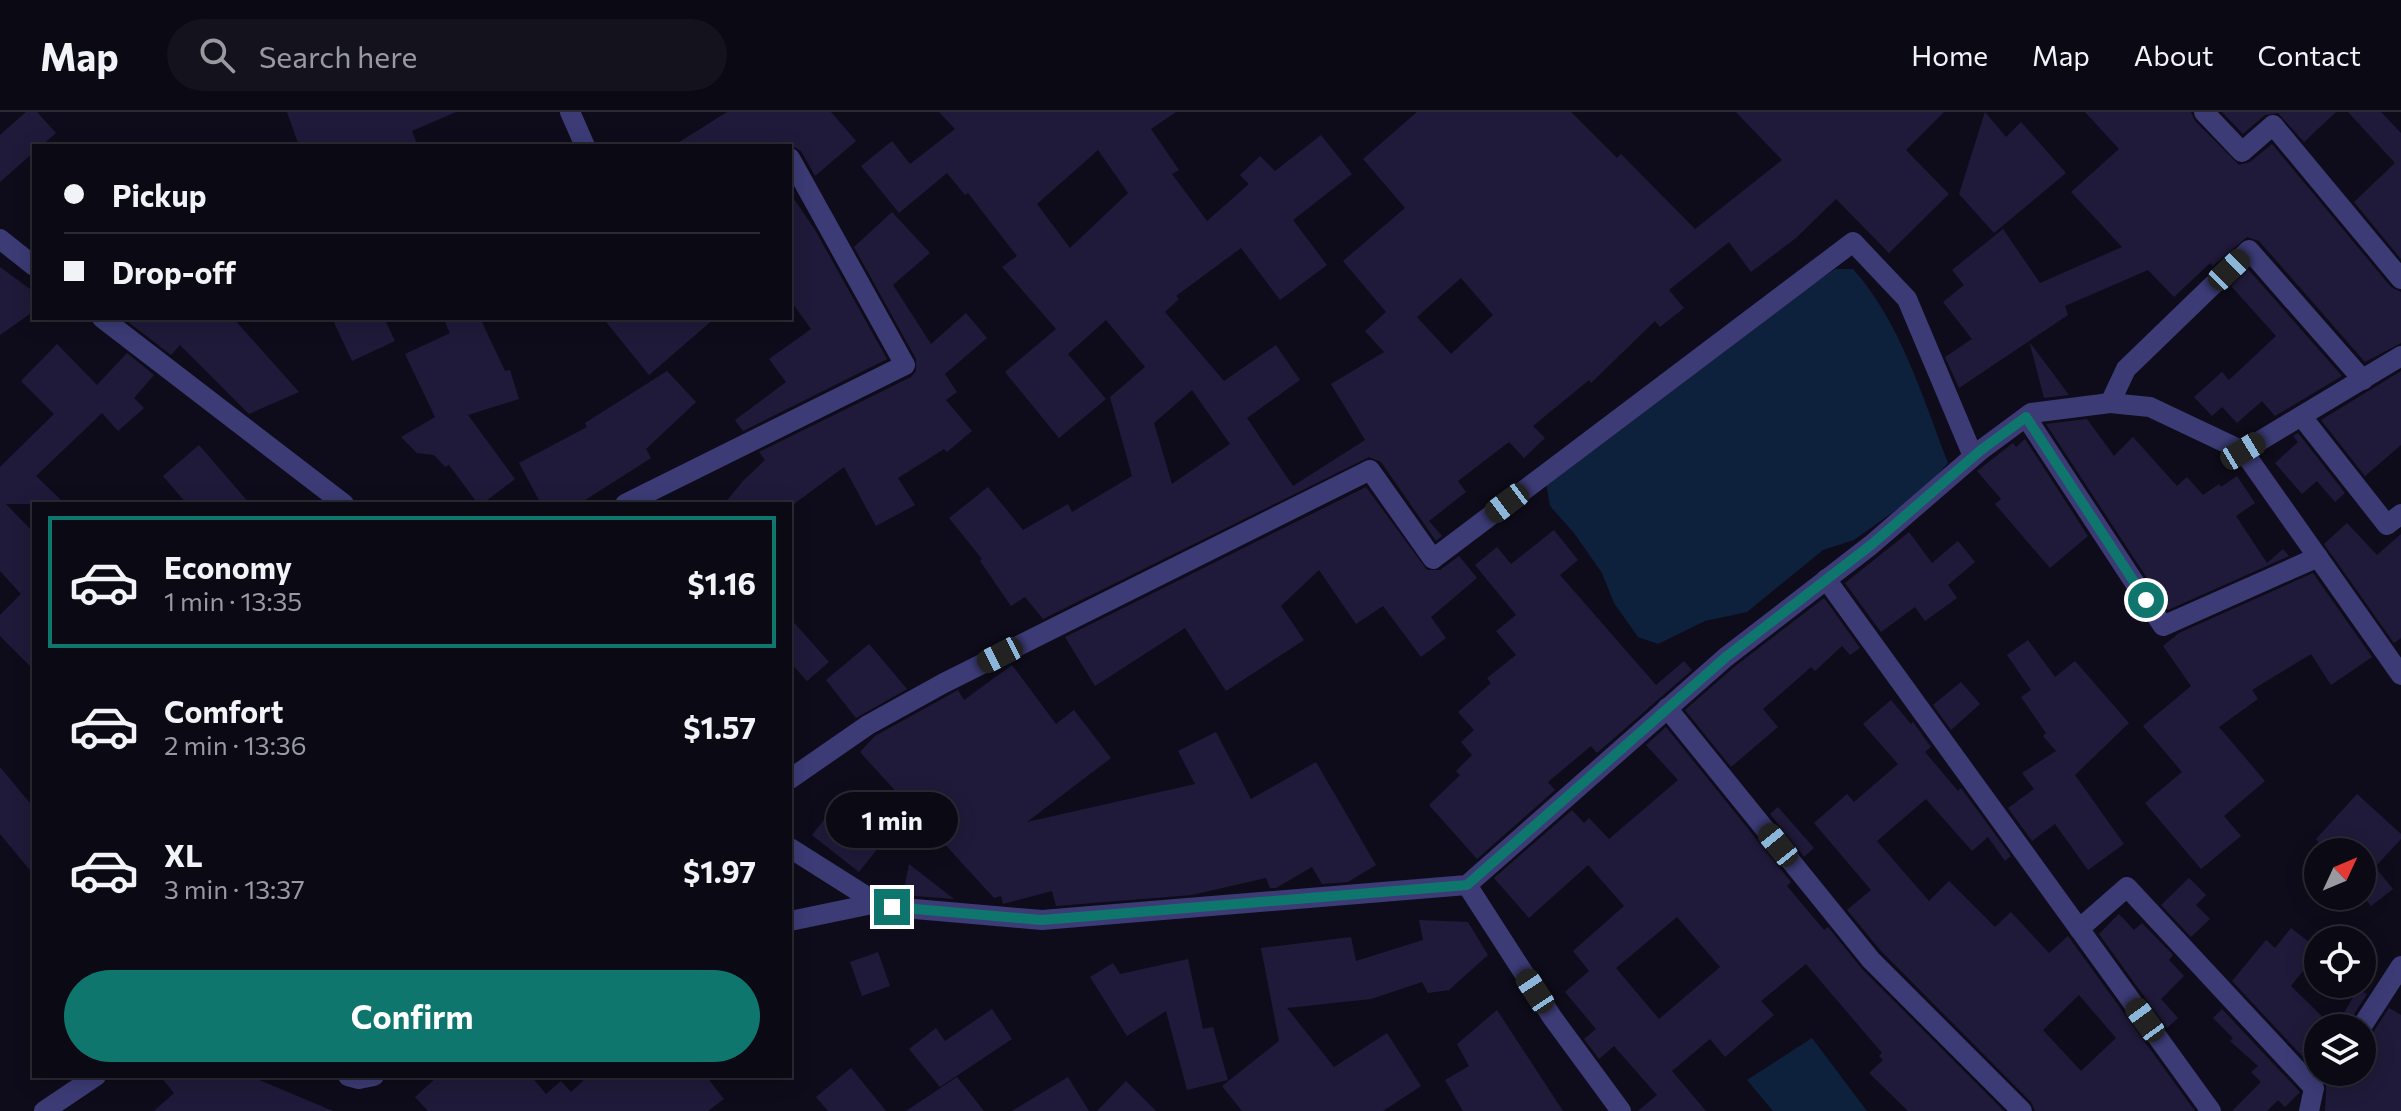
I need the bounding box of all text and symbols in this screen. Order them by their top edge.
search box [167,19,727,91]
text: Map [40,32,119,79]
icon: search [195,33,239,77]
text: Search here [259,37,417,74]
text: Home [1911,38,1988,72]
text: Map [2032,38,2090,72]
text: About [2134,38,2214,72]
text: Contact [2258,38,2361,72]
text: Pickup [112,176,206,213]
car [2203,245,2255,295]
text: Drop-off [112,253,236,290]
car [2216,428,2270,474]
car [1481,479,1533,527]
icon: car [68,546,140,618]
text: Economy [164,548,292,585]
text: $1.16 [687,564,756,601]
route start [2128,582,2164,618]
text: 1 min · 13:35 [164,585,302,616]
car [973,633,1027,677]
icon: car [68,690,140,762]
text: Comfort [164,692,283,729]
text: $1.57 [683,708,756,745]
text: 2 min · 13:36 [164,729,306,760]
callout: 1 min [826,791,958,847]
text: 1 min [861,804,923,835]
car [1754,819,1802,871]
icon: car [68,834,140,906]
text: XL [164,836,203,873]
north arrow [2304,838,2376,910]
map controls [2304,838,2376,1086]
text: $1.97 [683,852,756,889]
text: 3 min · 13:37 [164,873,305,904]
route end [874,889,910,925]
button: locate [2304,926,2376,998]
car [1512,964,1558,1018]
button: Confirm [64,970,760,1062]
car [2121,994,2169,1046]
button: layers [2304,1014,2376,1086]

